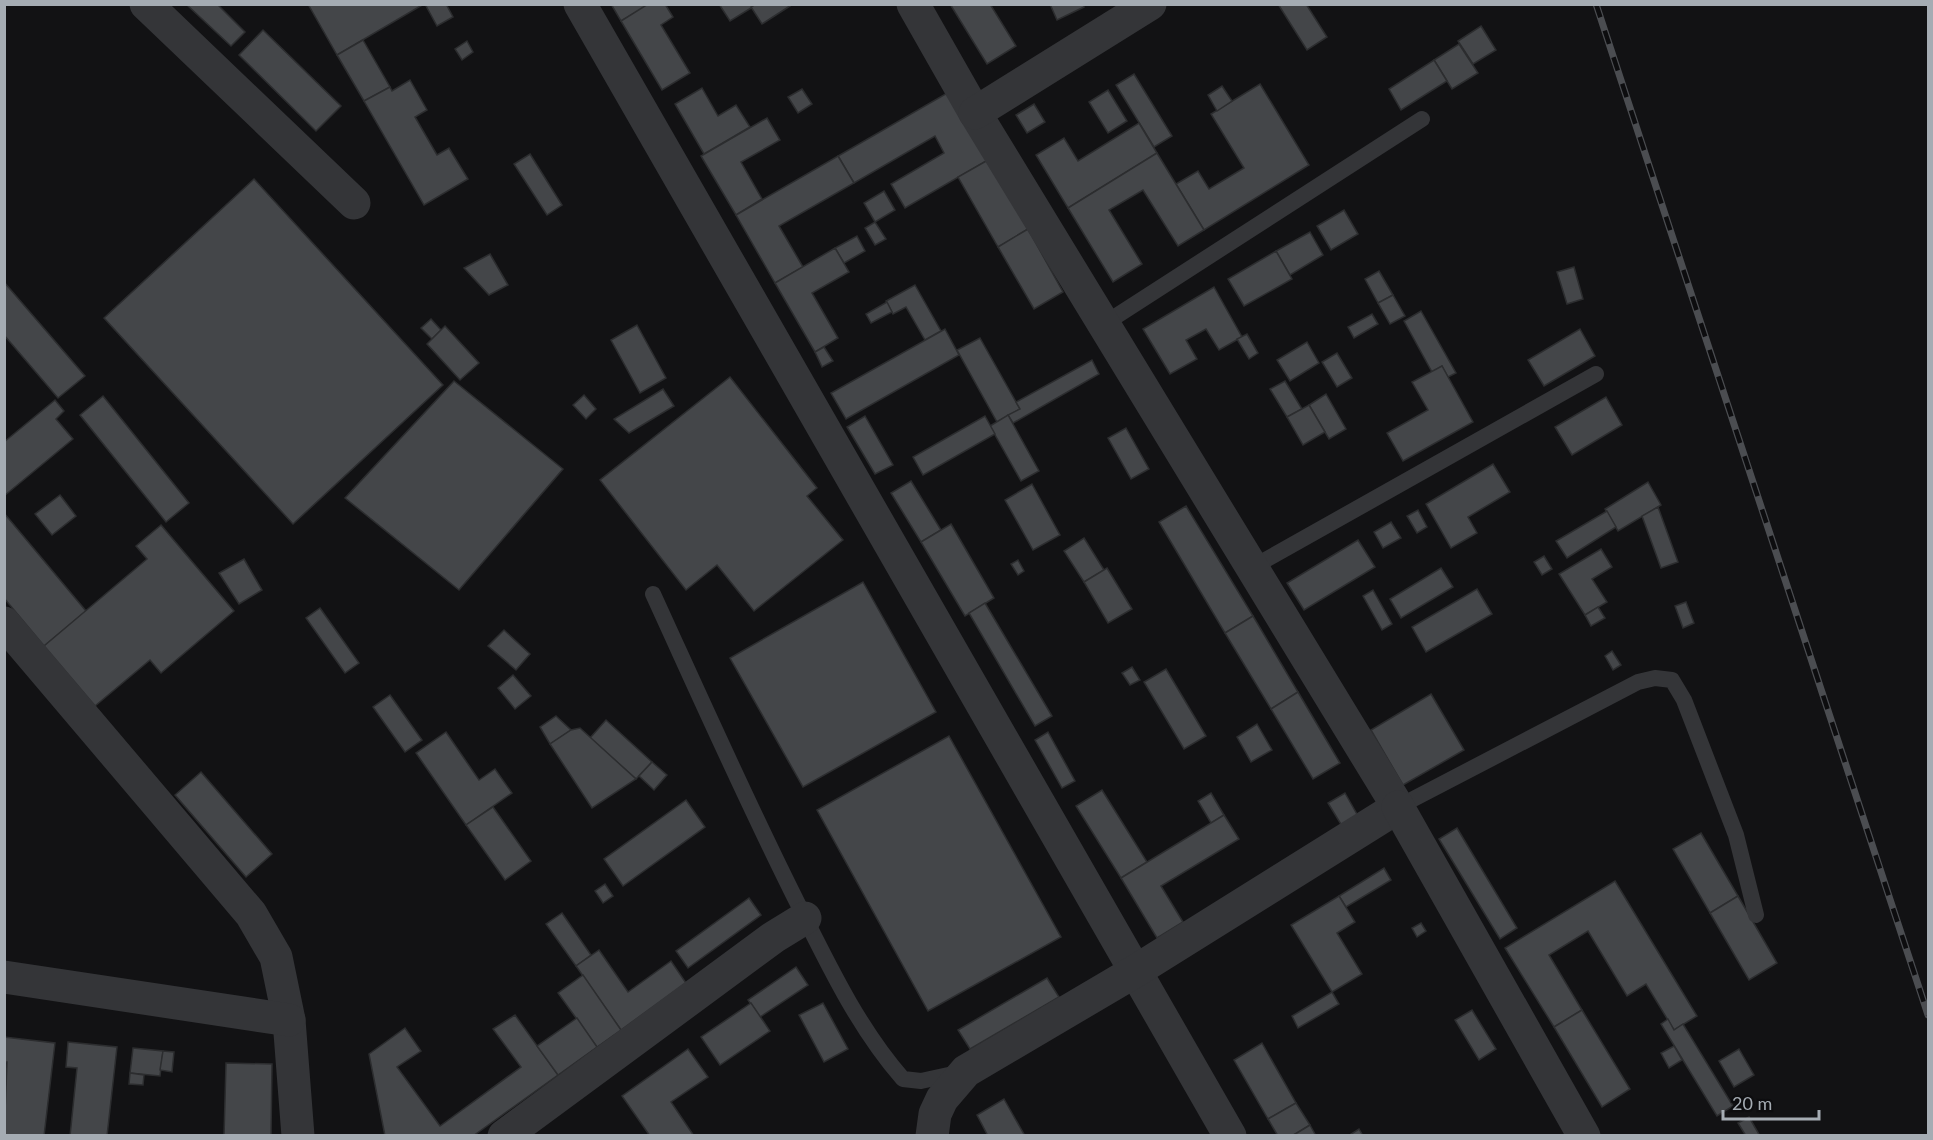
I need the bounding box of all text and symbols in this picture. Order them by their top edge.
scale bar [1723,1083,1819,1121]
text: 20 m [1732,1092,1772,1114]

